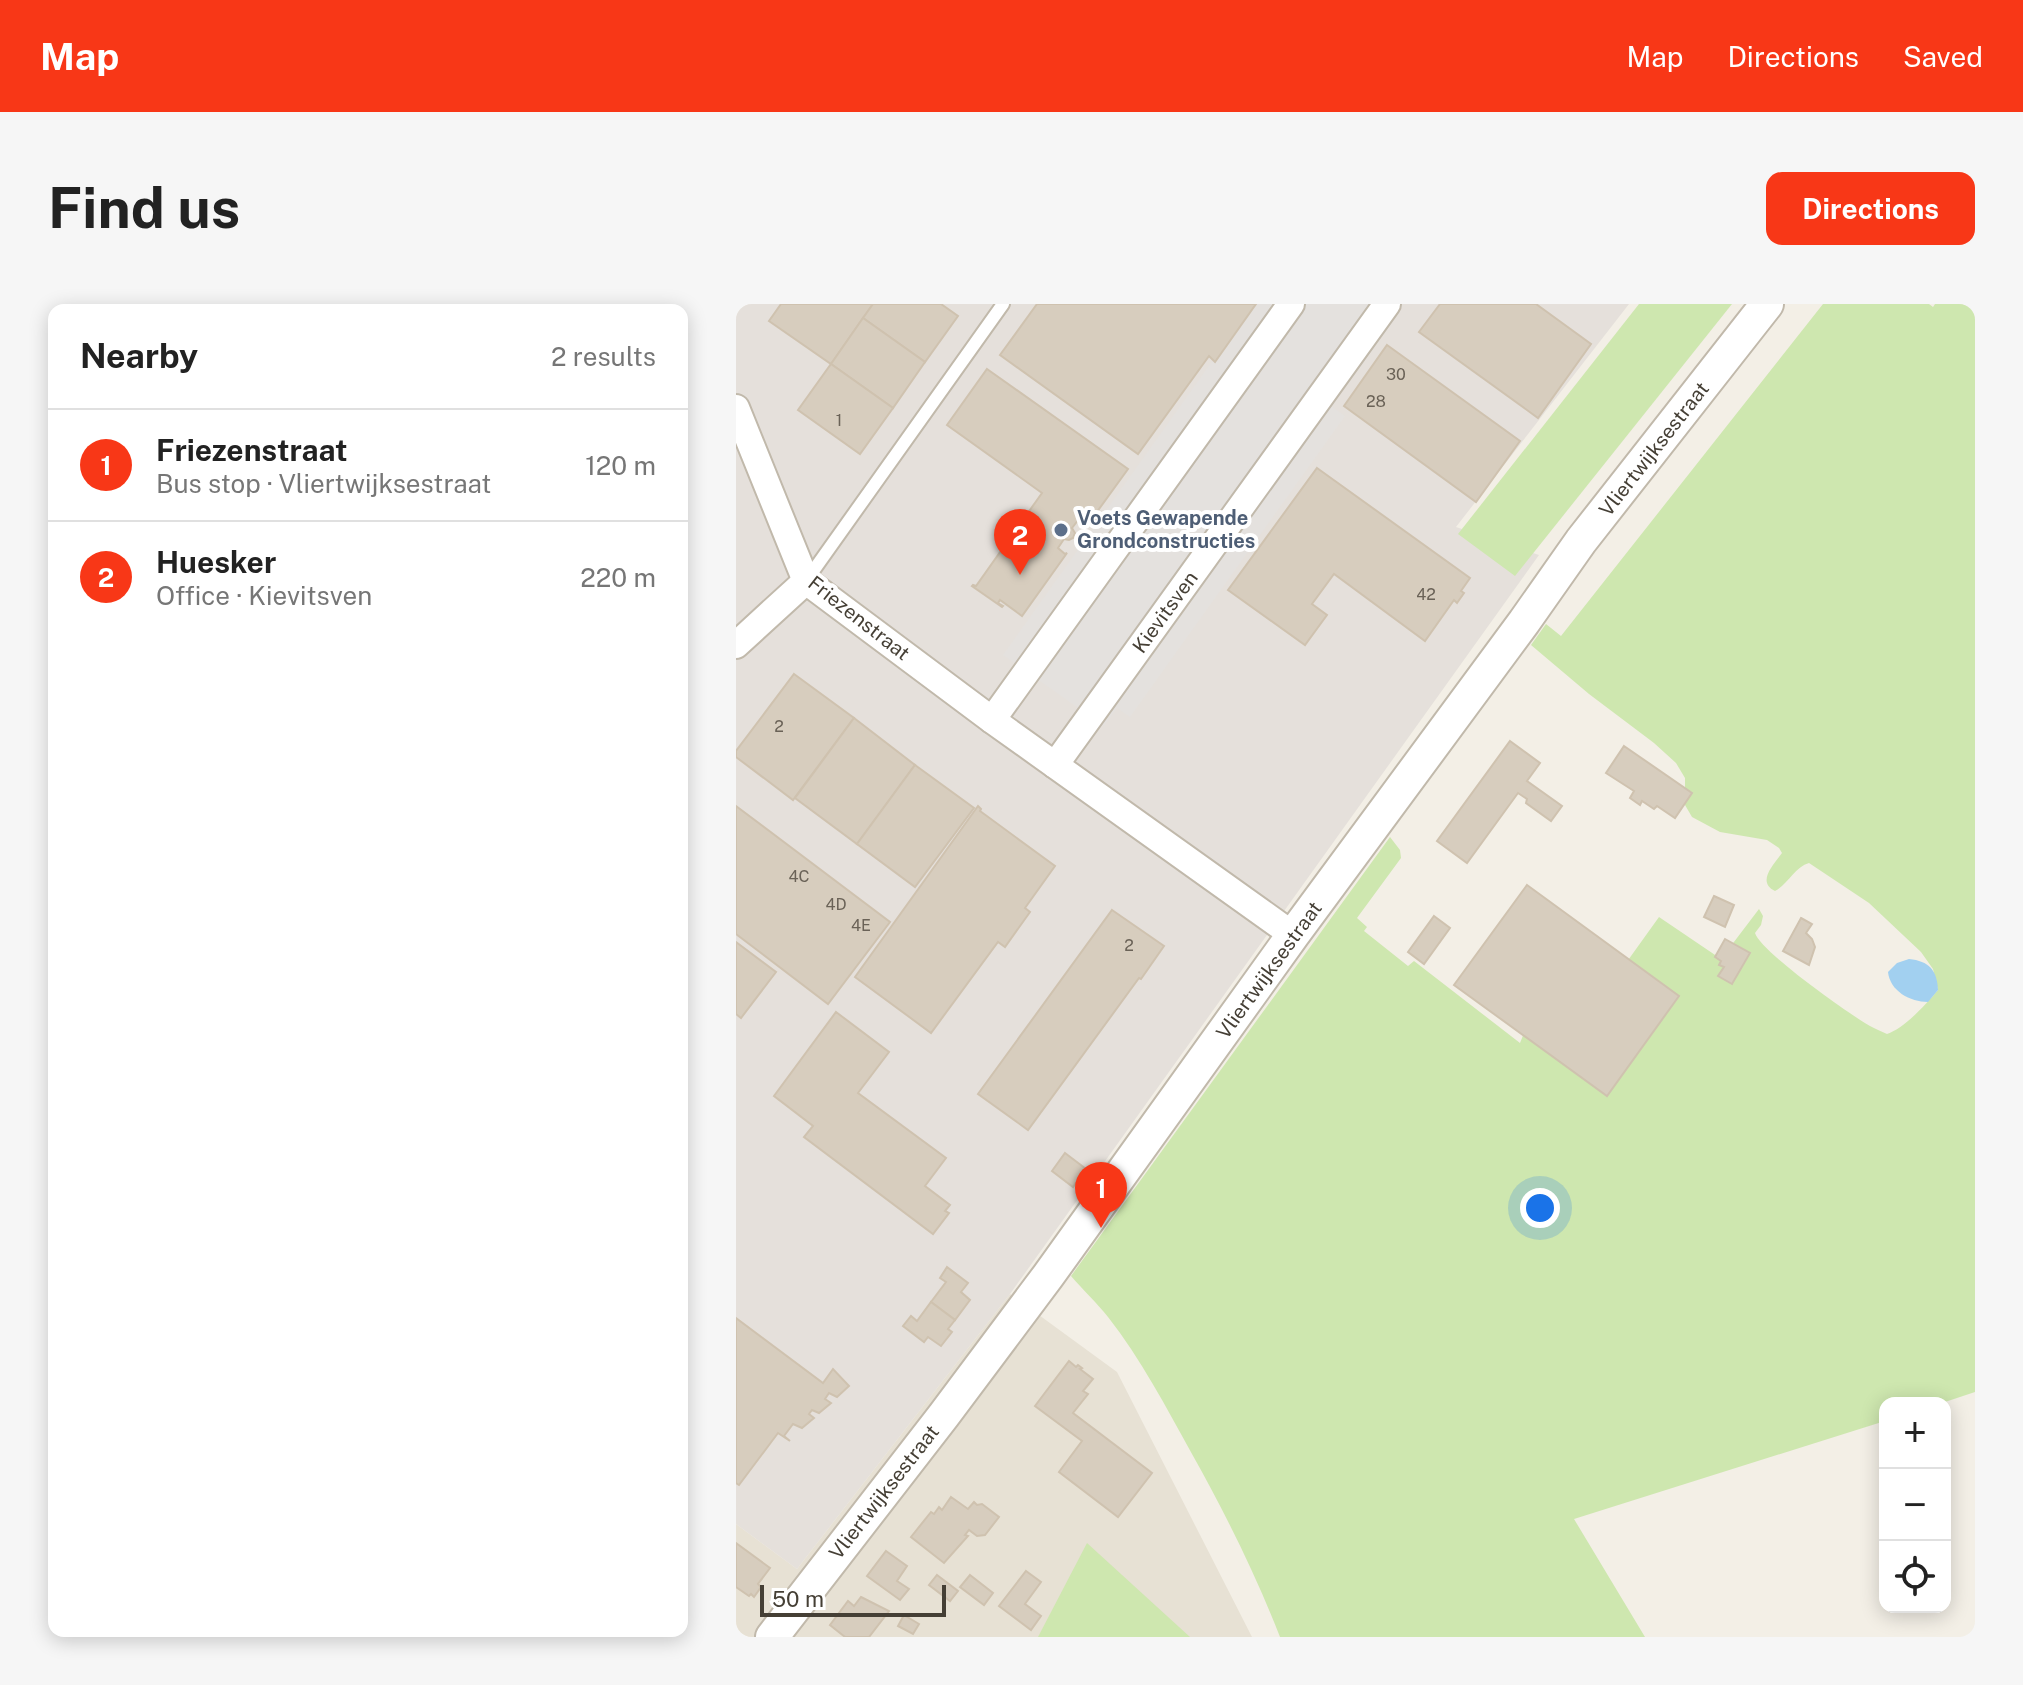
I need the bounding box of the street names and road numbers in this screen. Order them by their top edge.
street label: Vliertwijksestraat [1594,377,1714,521]
street label: Kievitsven [1127,566,1203,658]
street label: Friezenstraat [803,571,915,665]
street label: Vliertwijksestraat [1211,897,1327,1043]
street label: Vliertwijksestraat [824,1420,944,1564]

